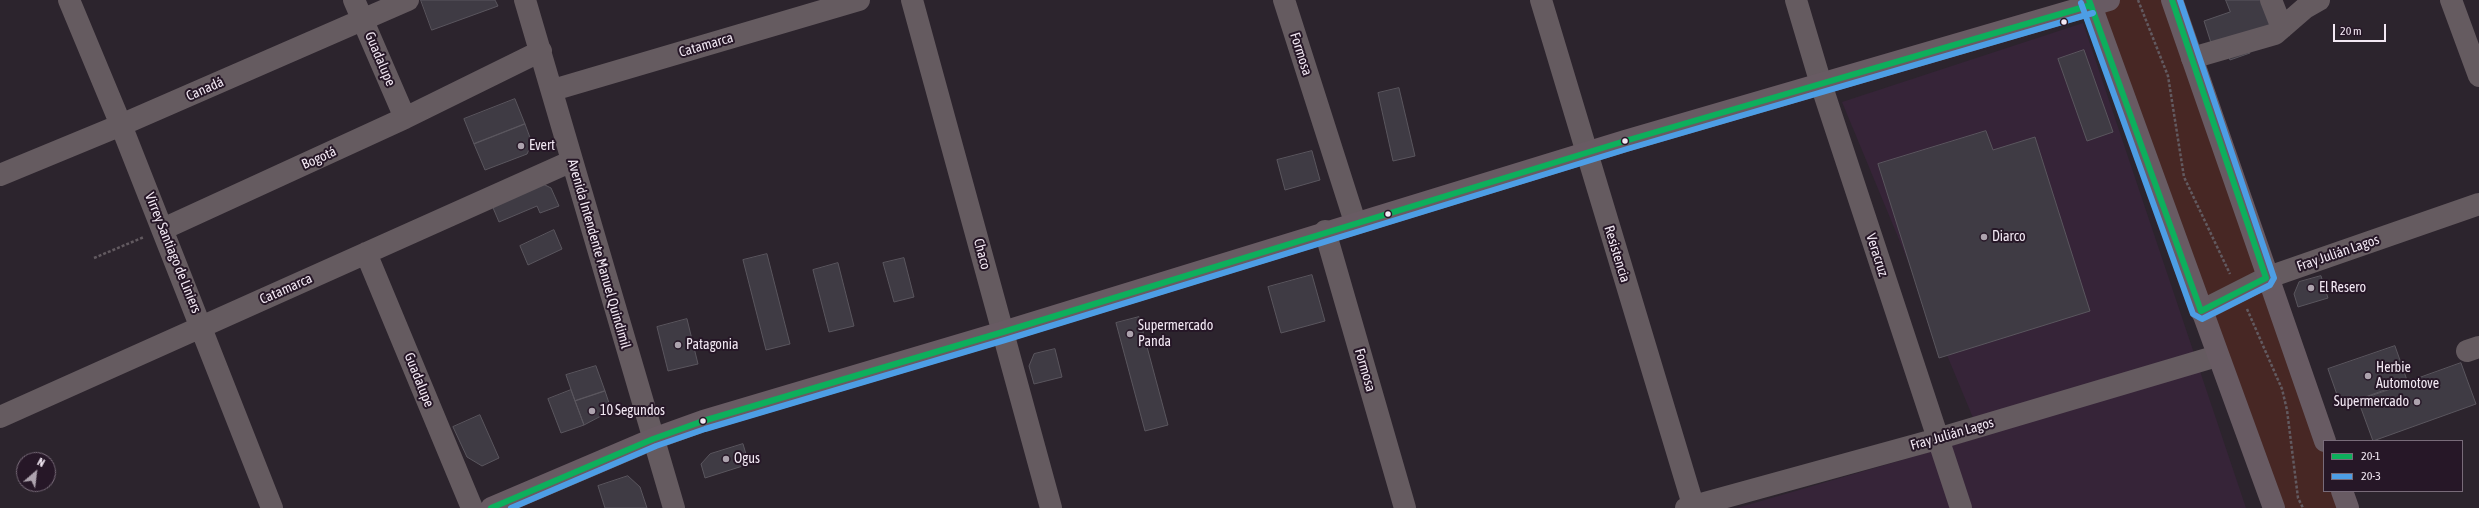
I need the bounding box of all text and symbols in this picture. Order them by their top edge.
scale bar [2335,16,2388,42]
unlabelled marker [2059,17,2069,27]
text: 20 m [2340,24,2362,38]
street label: Guadalupe [361,29,399,89]
street label: Catamarca [677,29,735,61]
street label: Formosa [1286,30,1316,78]
street label: Canadá [184,73,226,105]
unlabelled marker [1620,136,1630,146]
place label: Evert [529,138,555,154]
marker: Evert [516,141,526,151]
street label: Bogotá [299,143,339,173]
street label: Avenida Intendente Manuel Quindimil [564,157,634,351]
street label: Virrey Santiago de Liniers [141,190,205,316]
unlabelled marker [1383,209,1393,219]
street label: Resistencia [1600,224,1634,284]
place label: Diarco [1992,229,2025,245]
street label: Veracruz [1862,231,1892,279]
street label: Fray Julián Lagos [2295,231,2381,275]
marker: Diarco [1979,232,1989,242]
street label: Chaco [970,237,994,271]
street label: Catamarca [257,270,315,308]
place label: El Resero [2319,280,2366,296]
marker: El Resero [2306,283,2316,293]
place label: Supermercado Panda [1138,318,1213,350]
marker: Supermercado Panda [1125,329,1135,339]
place label: Patagonia [686,337,738,353]
marker: Patagonia [673,340,683,350]
street label: Formosa [1351,346,1379,394]
street label: Guadalupe [400,350,438,410]
place label: Herbie Automotove [2376,360,2439,392]
marker: Herbie Automotove [2363,371,2373,381]
place label: Supermercado [2334,394,2409,410]
marker: Supermercado [2412,397,2422,407]
place label: 10 Segundos [600,403,665,419]
marker: 10 Segundos [587,406,597,416]
street label: Fray Julián Lagos [1908,414,1996,454]
unlabelled marker [698,416,708,426]
legend [2323,440,2463,492]
text: 20-1 [2361,449,2380,463]
place label: Ogus [734,451,760,467]
north arrow [16,452,56,492]
marker: Ogus [721,454,731,464]
text: N [35,455,47,469]
text: 20-3 [2361,469,2381,483]

